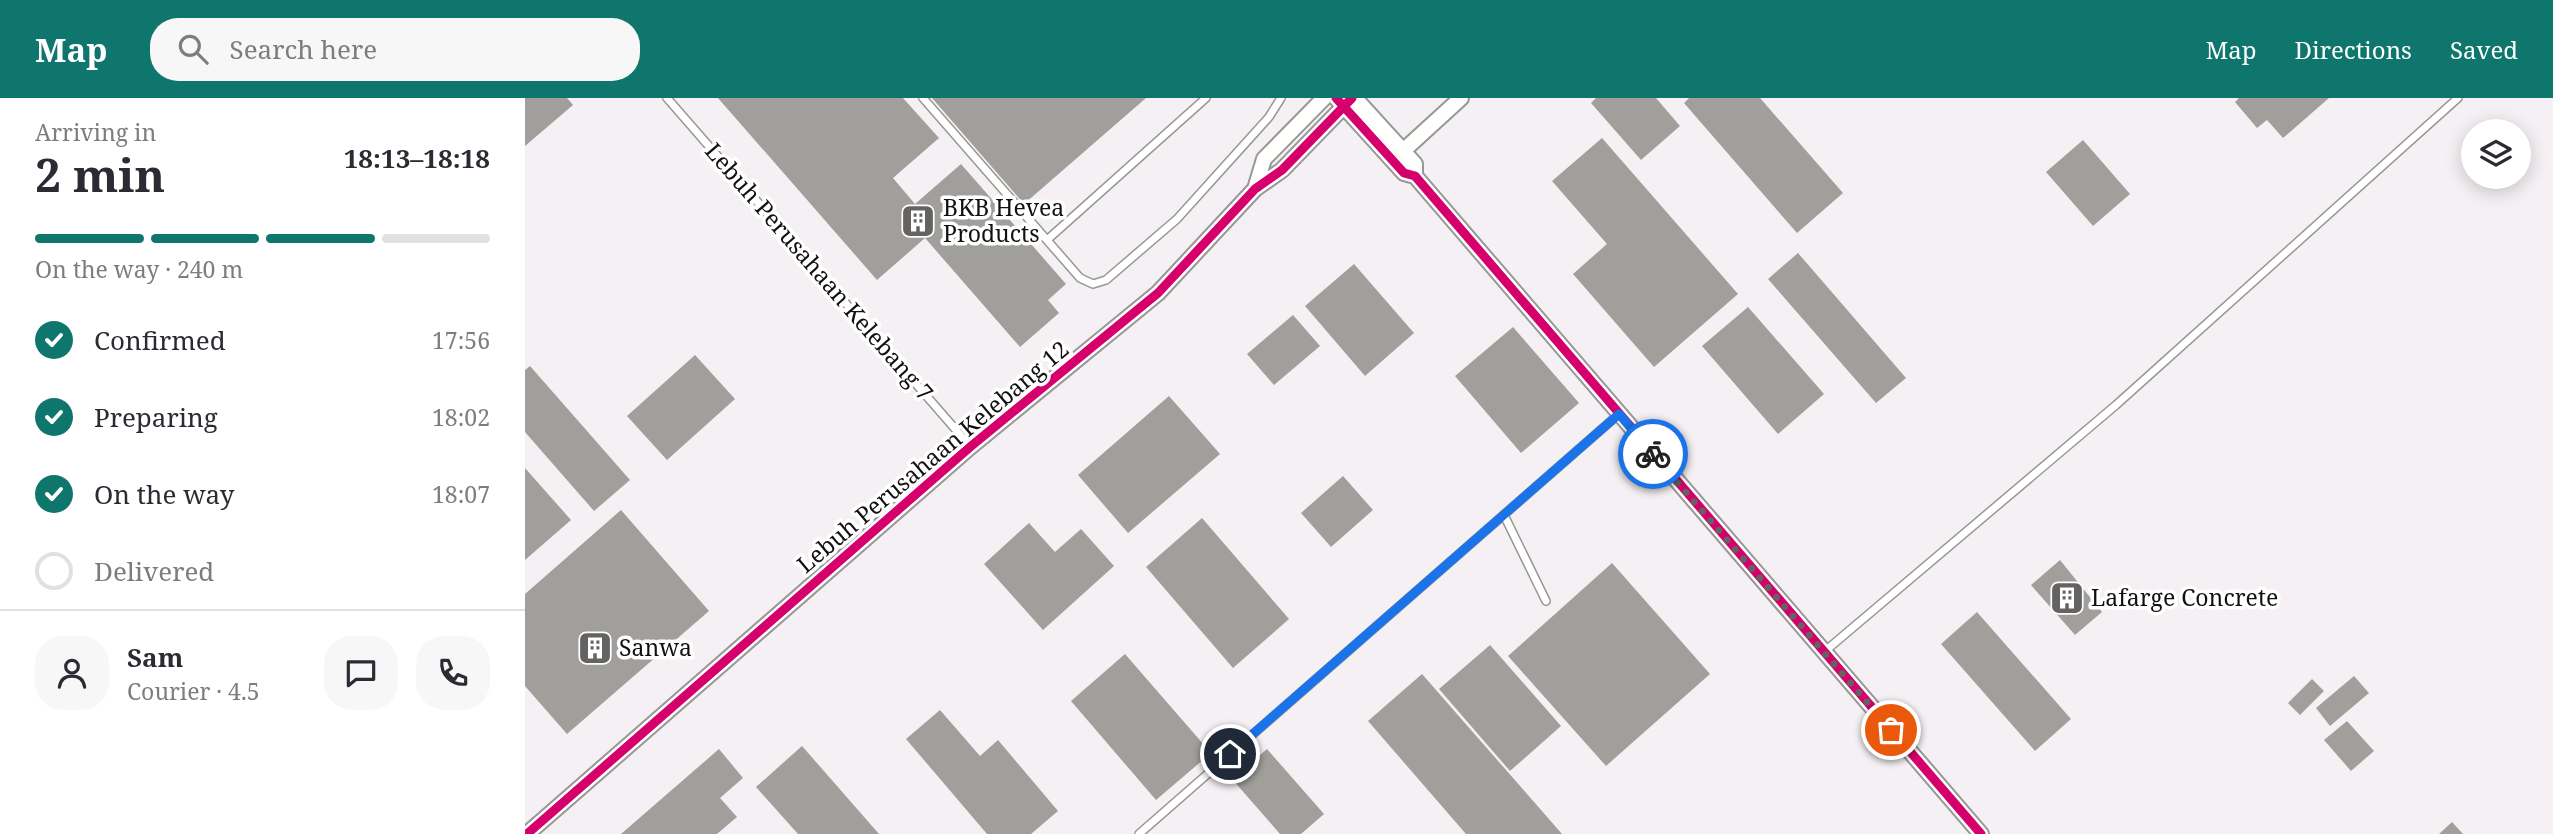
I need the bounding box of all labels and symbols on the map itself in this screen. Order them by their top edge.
street label: Lebuh Perusahaan Kelebang 7 [699,135,941,407]
place label: BKB Hevea Products [943,191,1064,249]
building icon: BKB Hevea Products [899,202,937,240]
street label: Lebuh Perusahaan Kelebang 12 [790,333,1075,580]
courier [1618,419,1688,489]
building icon: Lafarge Concrete [2048,579,2086,617]
place label: Lafarge Concrete [2091,581,2278,613]
building icon: Sanwa [576,629,614,667]
place label: Sanwa [619,631,692,663]
pin [1861,700,1921,760]
pin [1200,724,1260,784]

